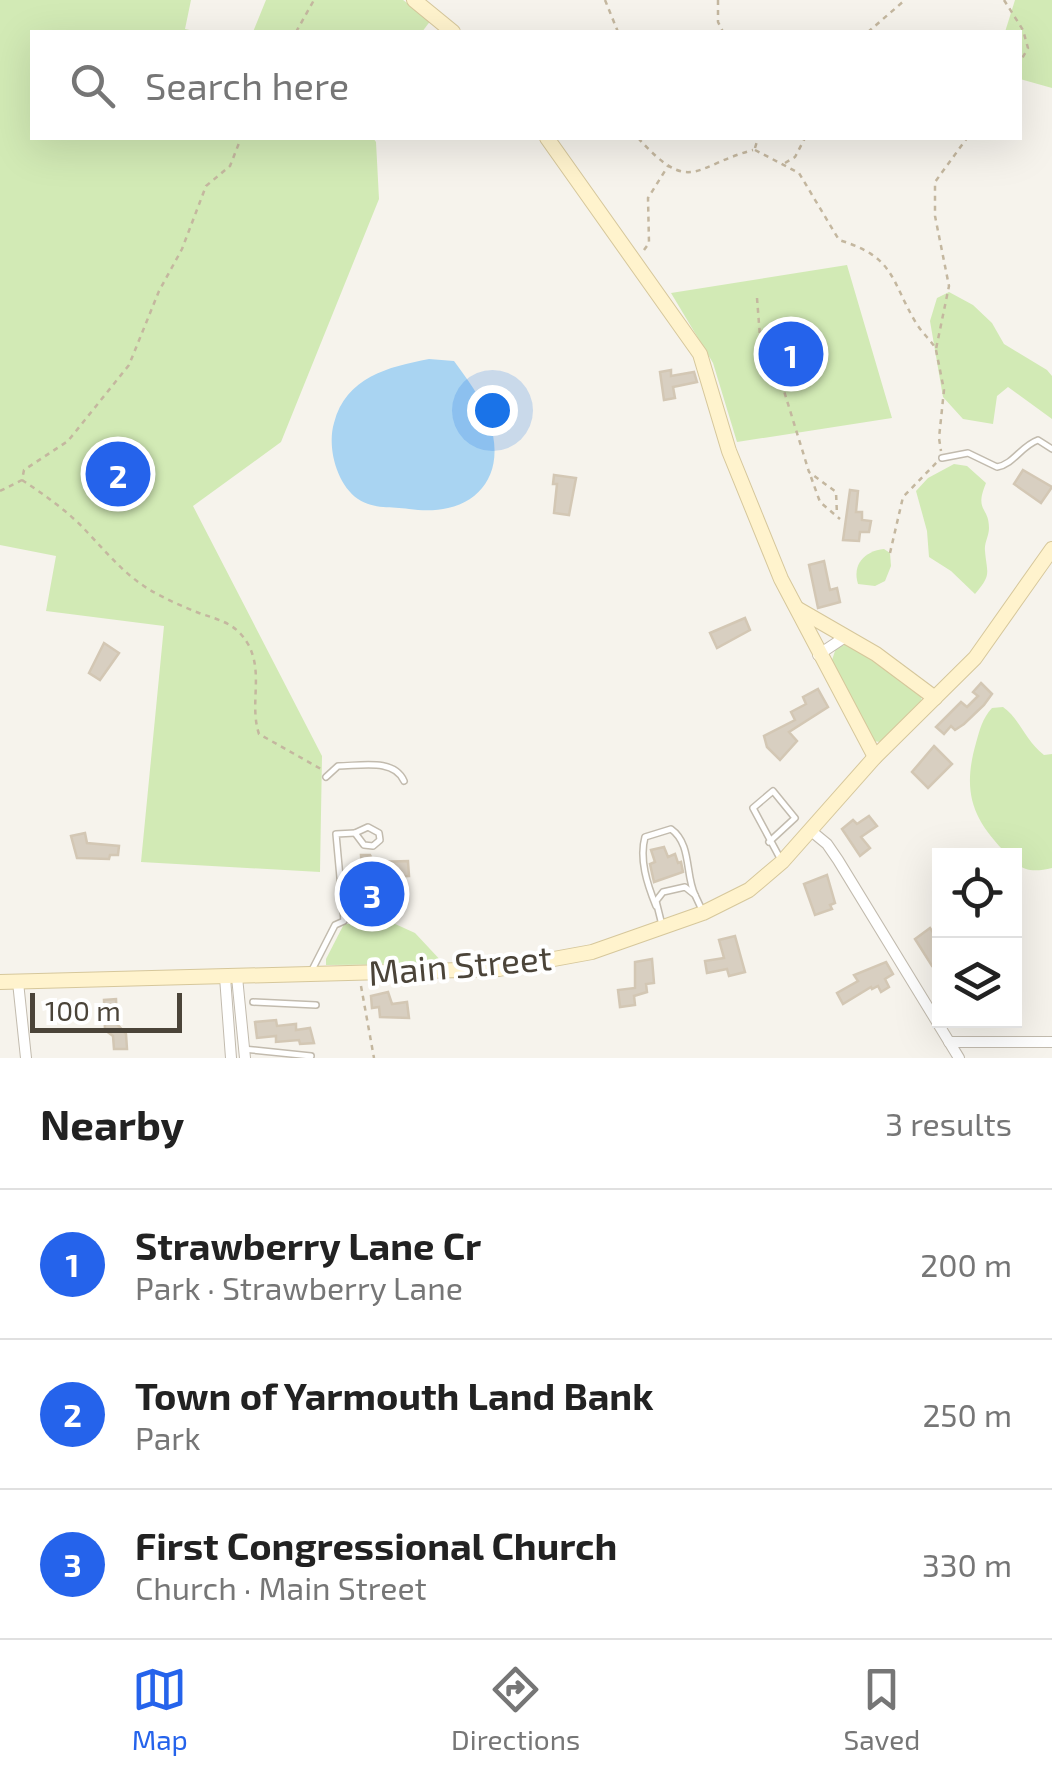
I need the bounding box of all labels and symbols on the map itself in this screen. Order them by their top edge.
pin: 1 [758,316,824,392]
your location [467,385,518,436]
pin: 2 [86,436,150,512]
pin: 3 [340,856,404,932]
street label: Main Street [366,935,553,993]
scale bar [30,988,182,1032]

